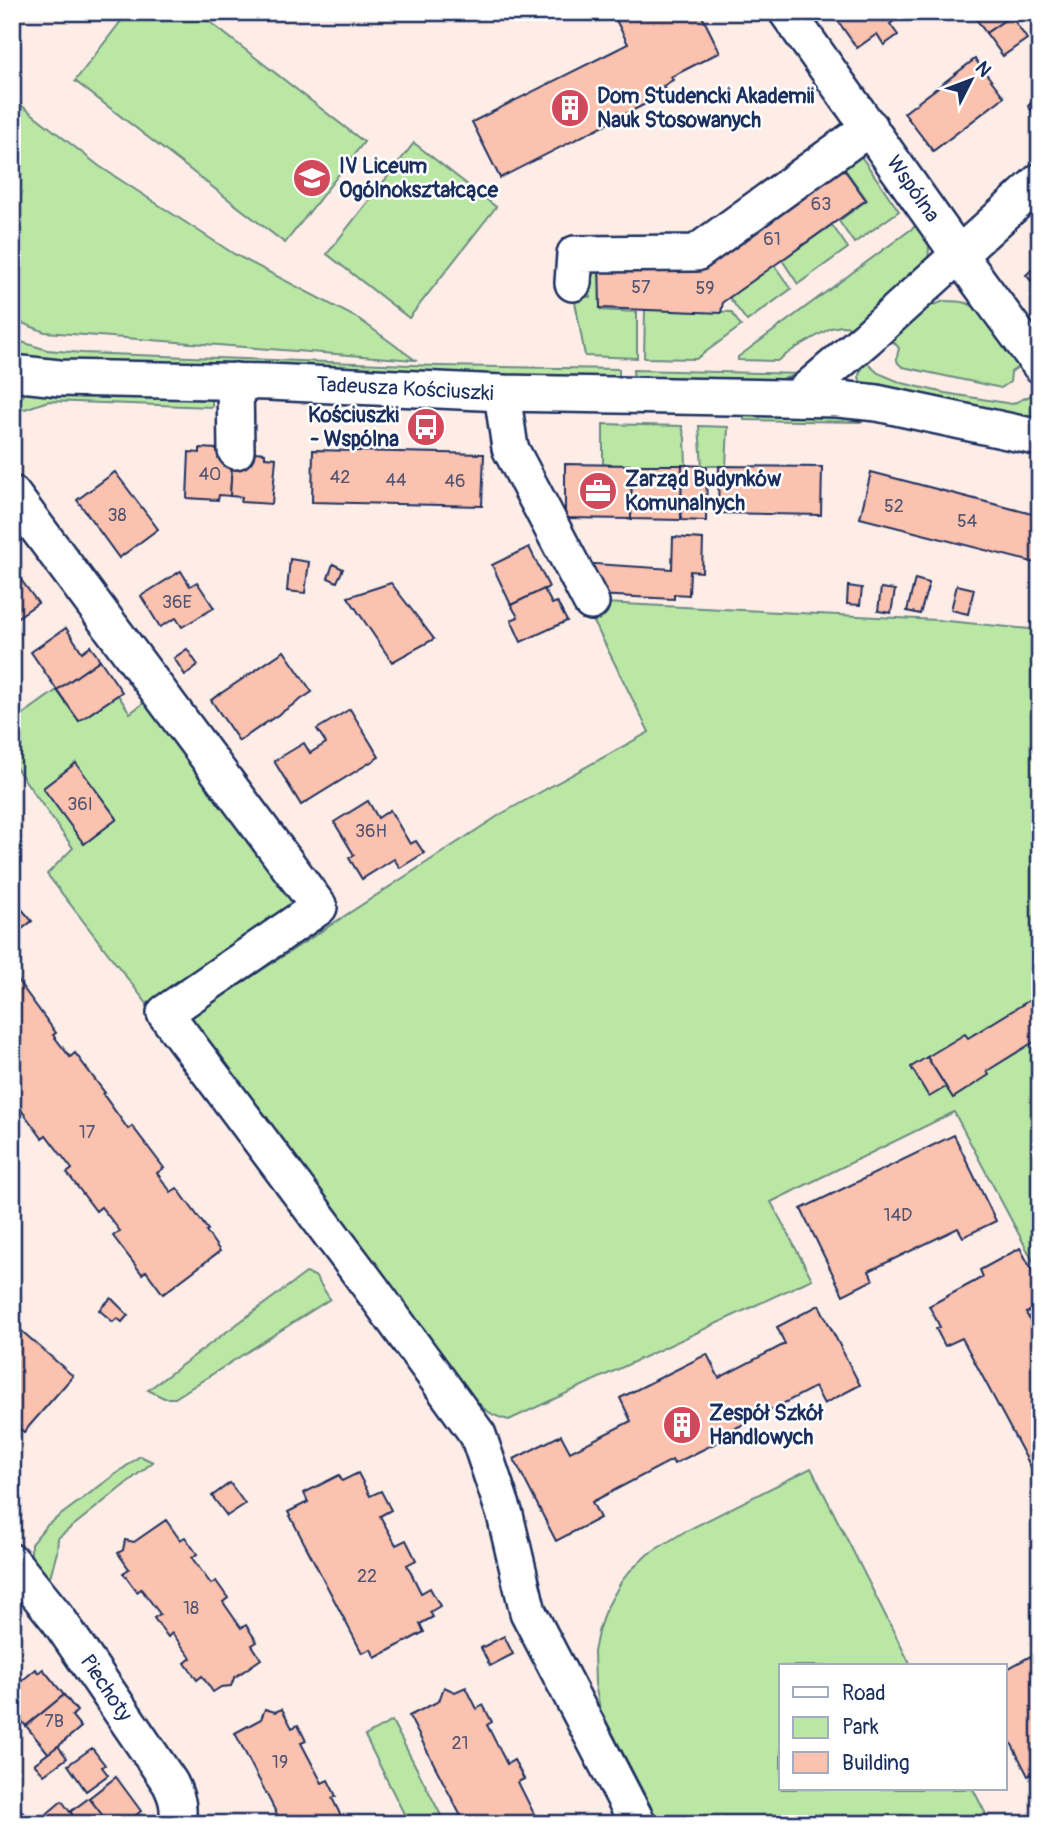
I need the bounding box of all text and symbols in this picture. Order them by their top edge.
north arrow [936,46,1006,116]
text: N [970,56,996,82]
place label: Dom Studencki Akademii Nauk Stosowanych [597,83,815,134]
building icon: Dom Studencki Akademii Nauk Stosowanych [549,87,591,129]
street label: Wspólna [880,150,946,228]
place label: IV Liceum Ogólnokształcące [339,153,499,204]
school or university icon: IV Liceum Ogólnokształcące [291,157,333,199]
house number: 63 [811,193,831,216]
house number: 61 [763,228,781,251]
house number: 57 [631,276,651,299]
house number: 59 [695,277,715,300]
street label: Tadeusza Kościuszki [316,371,495,407]
place label: Kościuszki - Wspólna [308,402,399,453]
bus stop icon: Kościuszki - Wspólna [405,406,447,448]
house number: 40 [199,463,221,486]
house number: 42 [330,466,350,489]
place label: Zarząd Budynków Komunalnych [625,466,782,517]
house number: 44 [386,469,407,492]
house number: 46 [445,470,465,493]
office icon: Zarząd Budynków Komunalnych [577,470,619,512]
house number: 52 [884,495,904,518]
house number: 38 [107,504,127,527]
house number: 54 [957,510,978,533]
house number: 36E [162,591,192,614]
house number: 36I [67,793,93,816]
house number: 36H [355,820,387,843]
house number: 17 [79,1121,96,1144]
house number: 14D [884,1204,912,1227]
place label: Zespół Szkół Handlowych [709,1400,824,1451]
building icon: Zespół Szkół Handlowych [661,1404,703,1446]
house number: 22 [357,1565,377,1588]
house number: 18 [183,1597,199,1620]
street label: Piechoty [74,1649,138,1727]
legend [779,1664,1006,1790]
text: Road [842,1680,886,1707]
house number: 7B [44,1710,64,1733]
text: Park [842,1714,879,1741]
house number: 21 [451,1732,469,1755]
text: Building [842,1750,909,1777]
house number: 19 [272,1751,288,1774]

